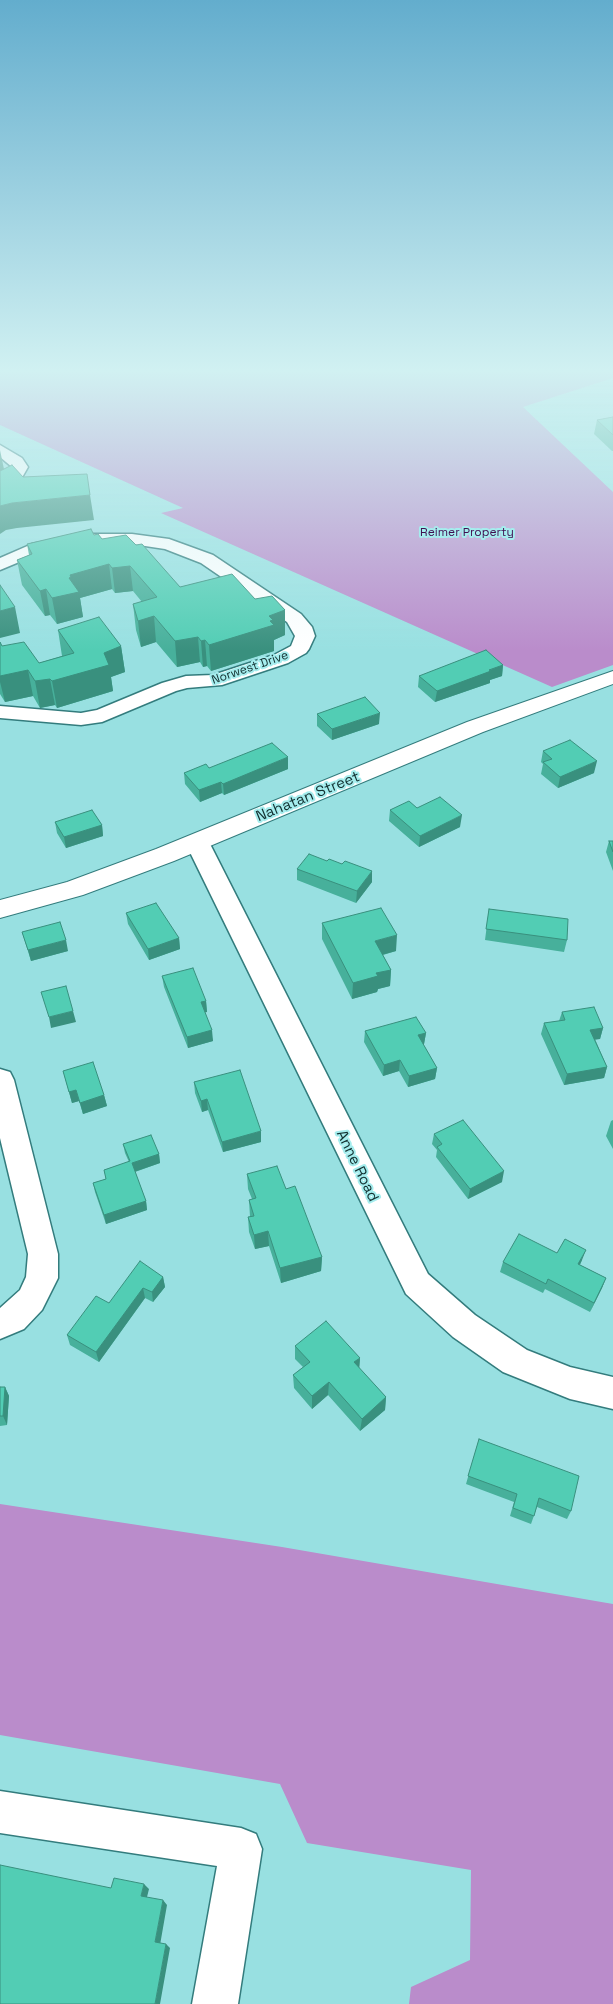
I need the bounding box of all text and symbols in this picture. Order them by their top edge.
park label: Reimer Property [420,526,514,540]
street label: Norwest Drive [210,648,290,688]
street label: Nahatan Street [253,768,363,826]
street label: Anne Road [332,1127,382,1205]

